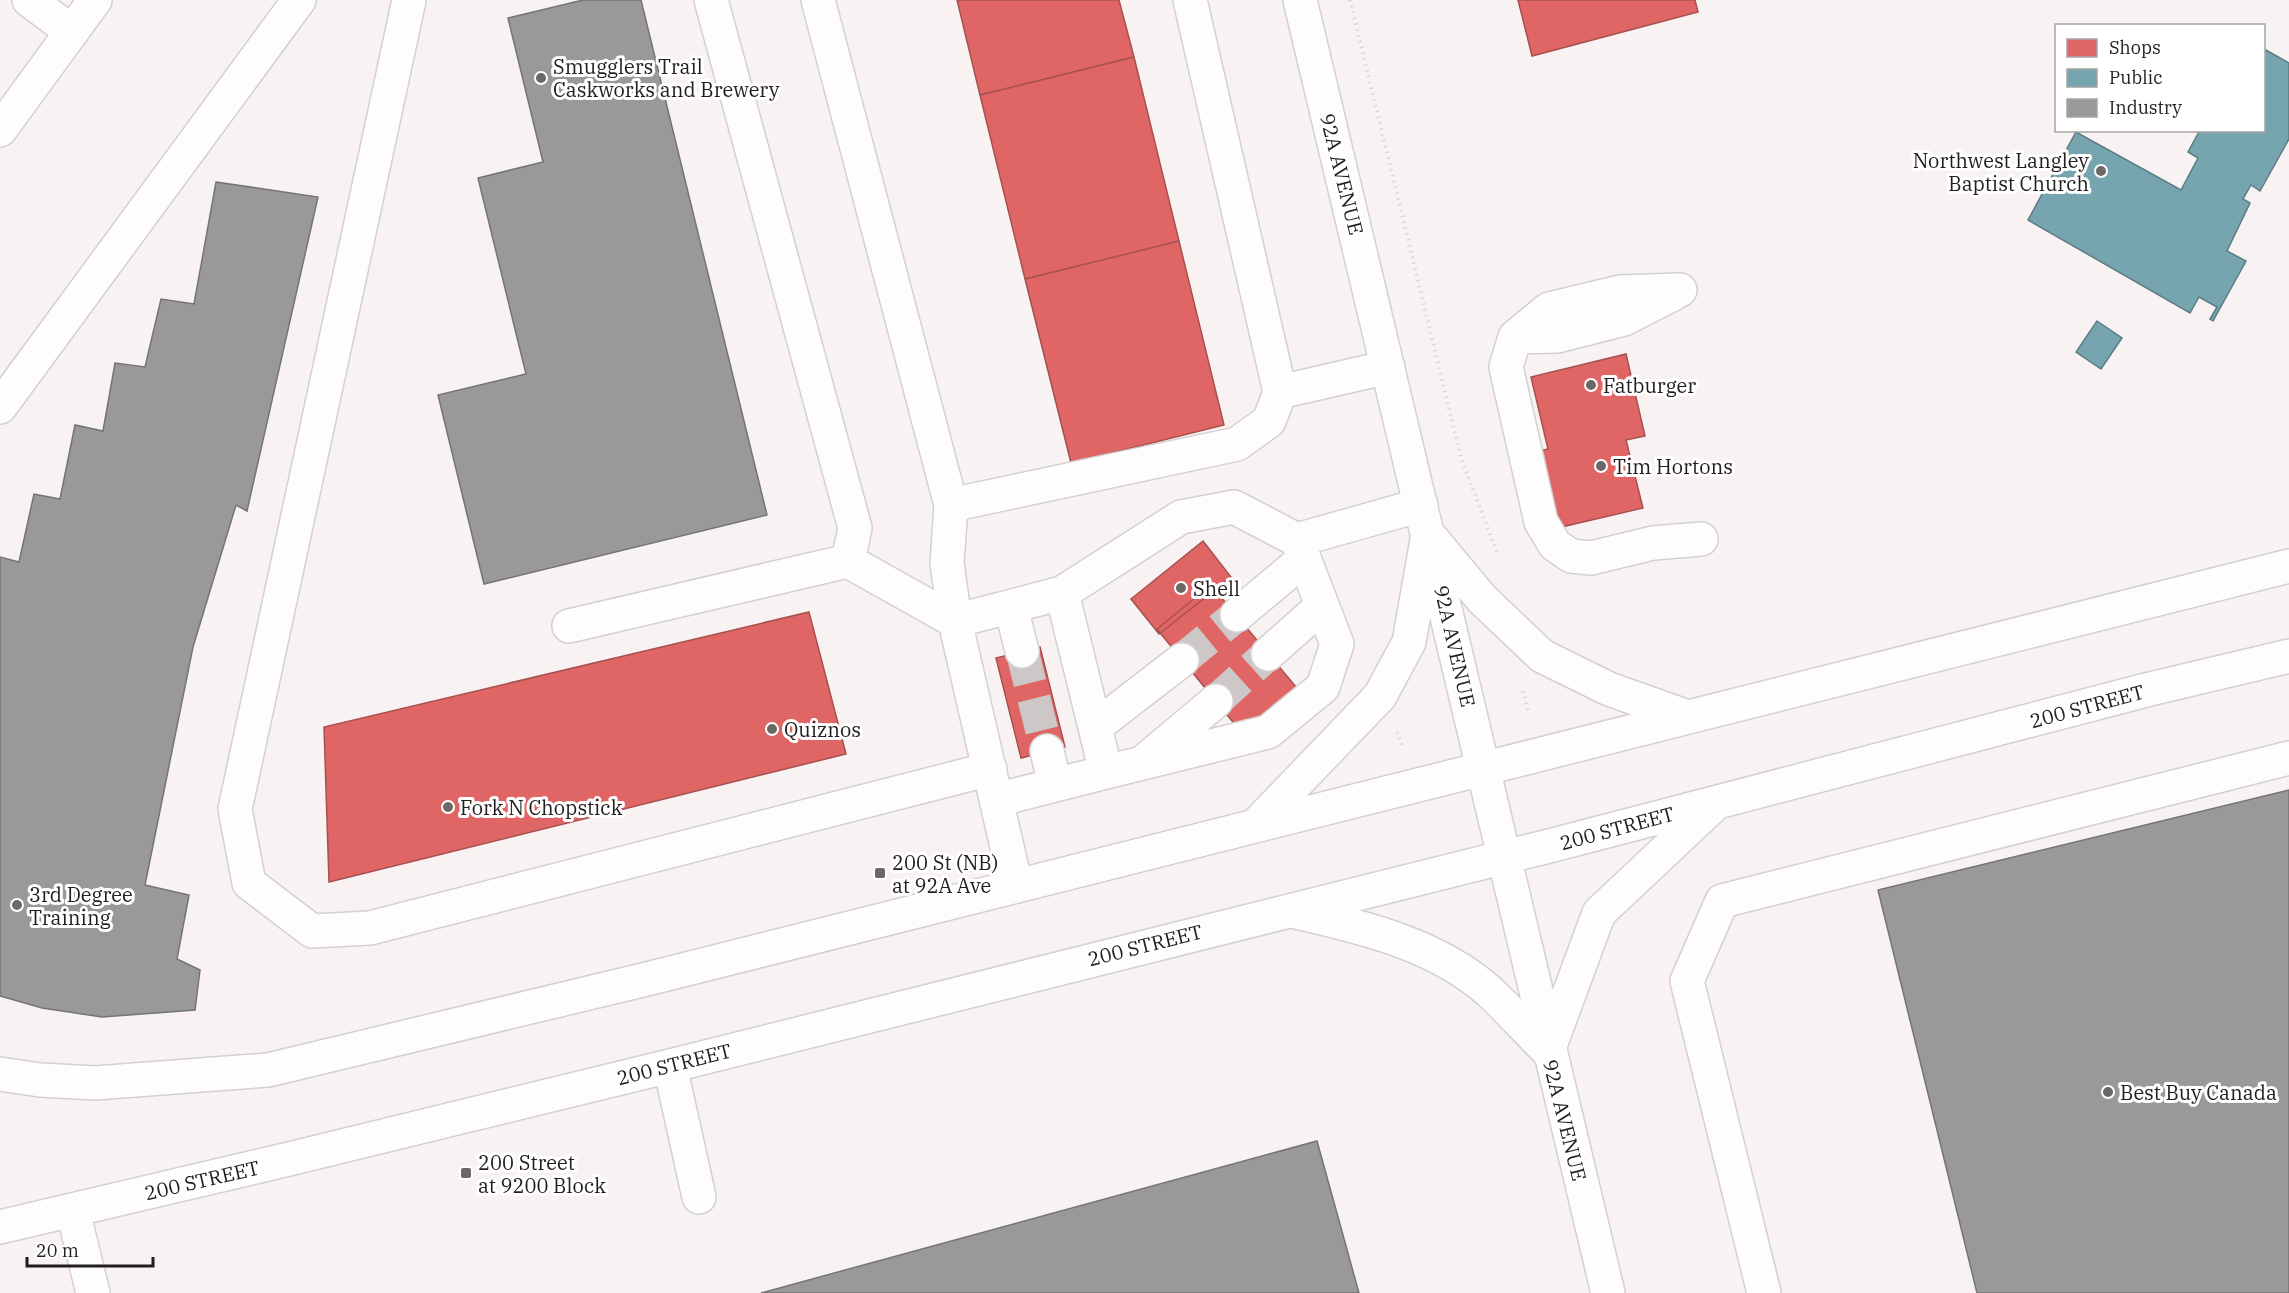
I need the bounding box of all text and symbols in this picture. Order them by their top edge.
legend [2055,24,2265,132]
text: Shops [2109,36,2161,59]
place label: Smugglers Trail Caskworks and Brewery [553,53,780,103]
text: Public [2109,66,2163,89]
marker: Smugglers Trail Caskworks and Brewery [534,71,548,85]
text: Industry [2109,96,2182,119]
street label: 92A AVENUE [1314,110,1370,238]
place label: Northwest Langley Baptist Church [1913,147,2089,197]
marker: Northwest Langley Baptist Church [2094,164,2108,178]
place label: Fatburger [1603,372,1696,399]
marker: Fatburger [1584,378,1598,392]
place label: Tim Hortons [1613,453,1733,480]
marker: Tim Hortons [1594,459,1608,473]
place label: Shell [1193,575,1240,602]
marker: Shell [1174,581,1188,595]
street label: 92A AVENUE [1428,582,1482,710]
street label: 200 STREET [2027,678,2147,734]
place label: Quiznos [784,716,861,743]
marker: Quiznos [765,722,779,736]
place label: Fork N Chopstick [460,794,623,821]
marker: Fork N Chopstick [441,800,455,814]
street label: 200 STREET [1557,800,1677,856]
place label: 200 St (NB) at 92A Ave [892,849,998,899]
marker: 200 St (NB) at 92A Ave [873,866,887,880]
place label: 3rd Degree Training [29,881,133,931]
marker: 3rd Degree Training [10,898,24,912]
street label: 200 STREET [1085,918,1205,972]
street label: 200 STREET [614,1037,734,1091]
street label: 92A AVENUE [1537,1056,1593,1184]
place label: Best Buy Canada [2120,1079,2277,1106]
marker: Best Buy Canada [2101,1085,2115,1099]
place label: 200 Street at 9200 Block [478,1149,606,1199]
street label: 200 STREET [142,1154,262,1206]
marker: 200 Street at 9200 Block [459,1166,473,1180]
scale bar [27,1230,153,1268]
text: 20 m [36,1239,79,1262]

